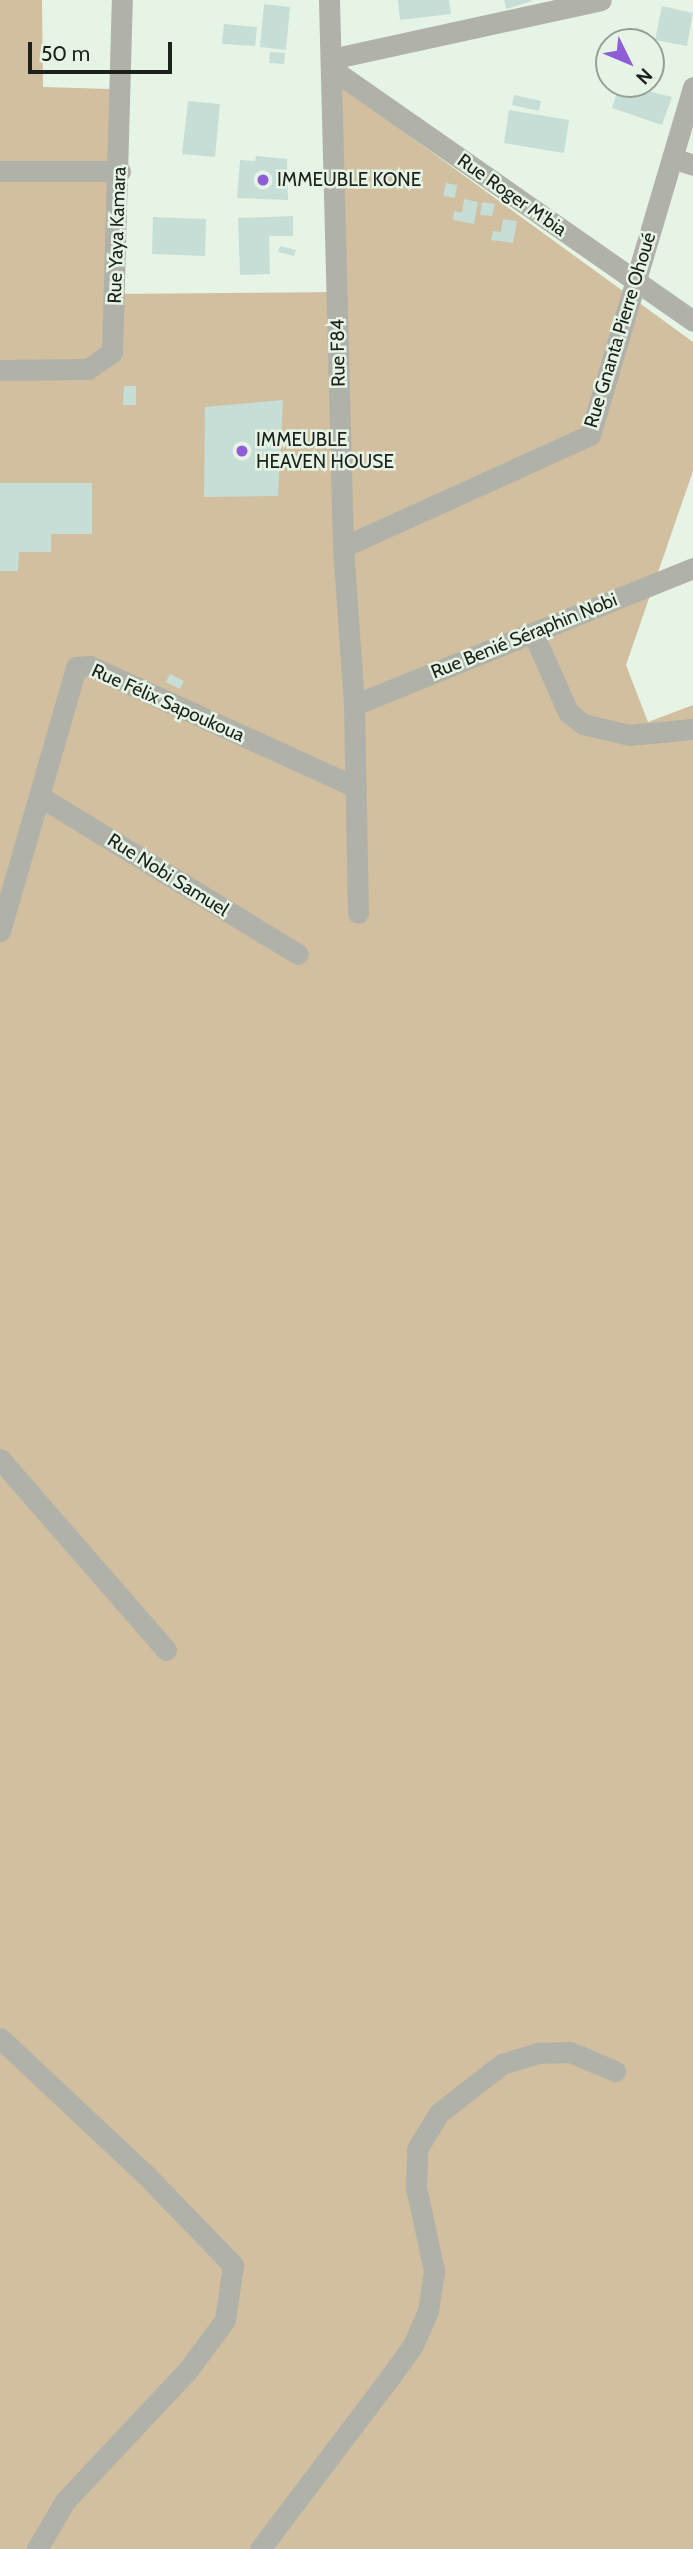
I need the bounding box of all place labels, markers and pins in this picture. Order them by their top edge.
place label: IMMEUBLE KONE [277,169,421,191]
marker: IMMEUBLE KONE [255,172,271,188]
place label: IMMEUBLE HEAVEN HOUSE [256,429,394,473]
marker: IMMEUBLE HEAVEN HOUSE [234,443,250,459]

